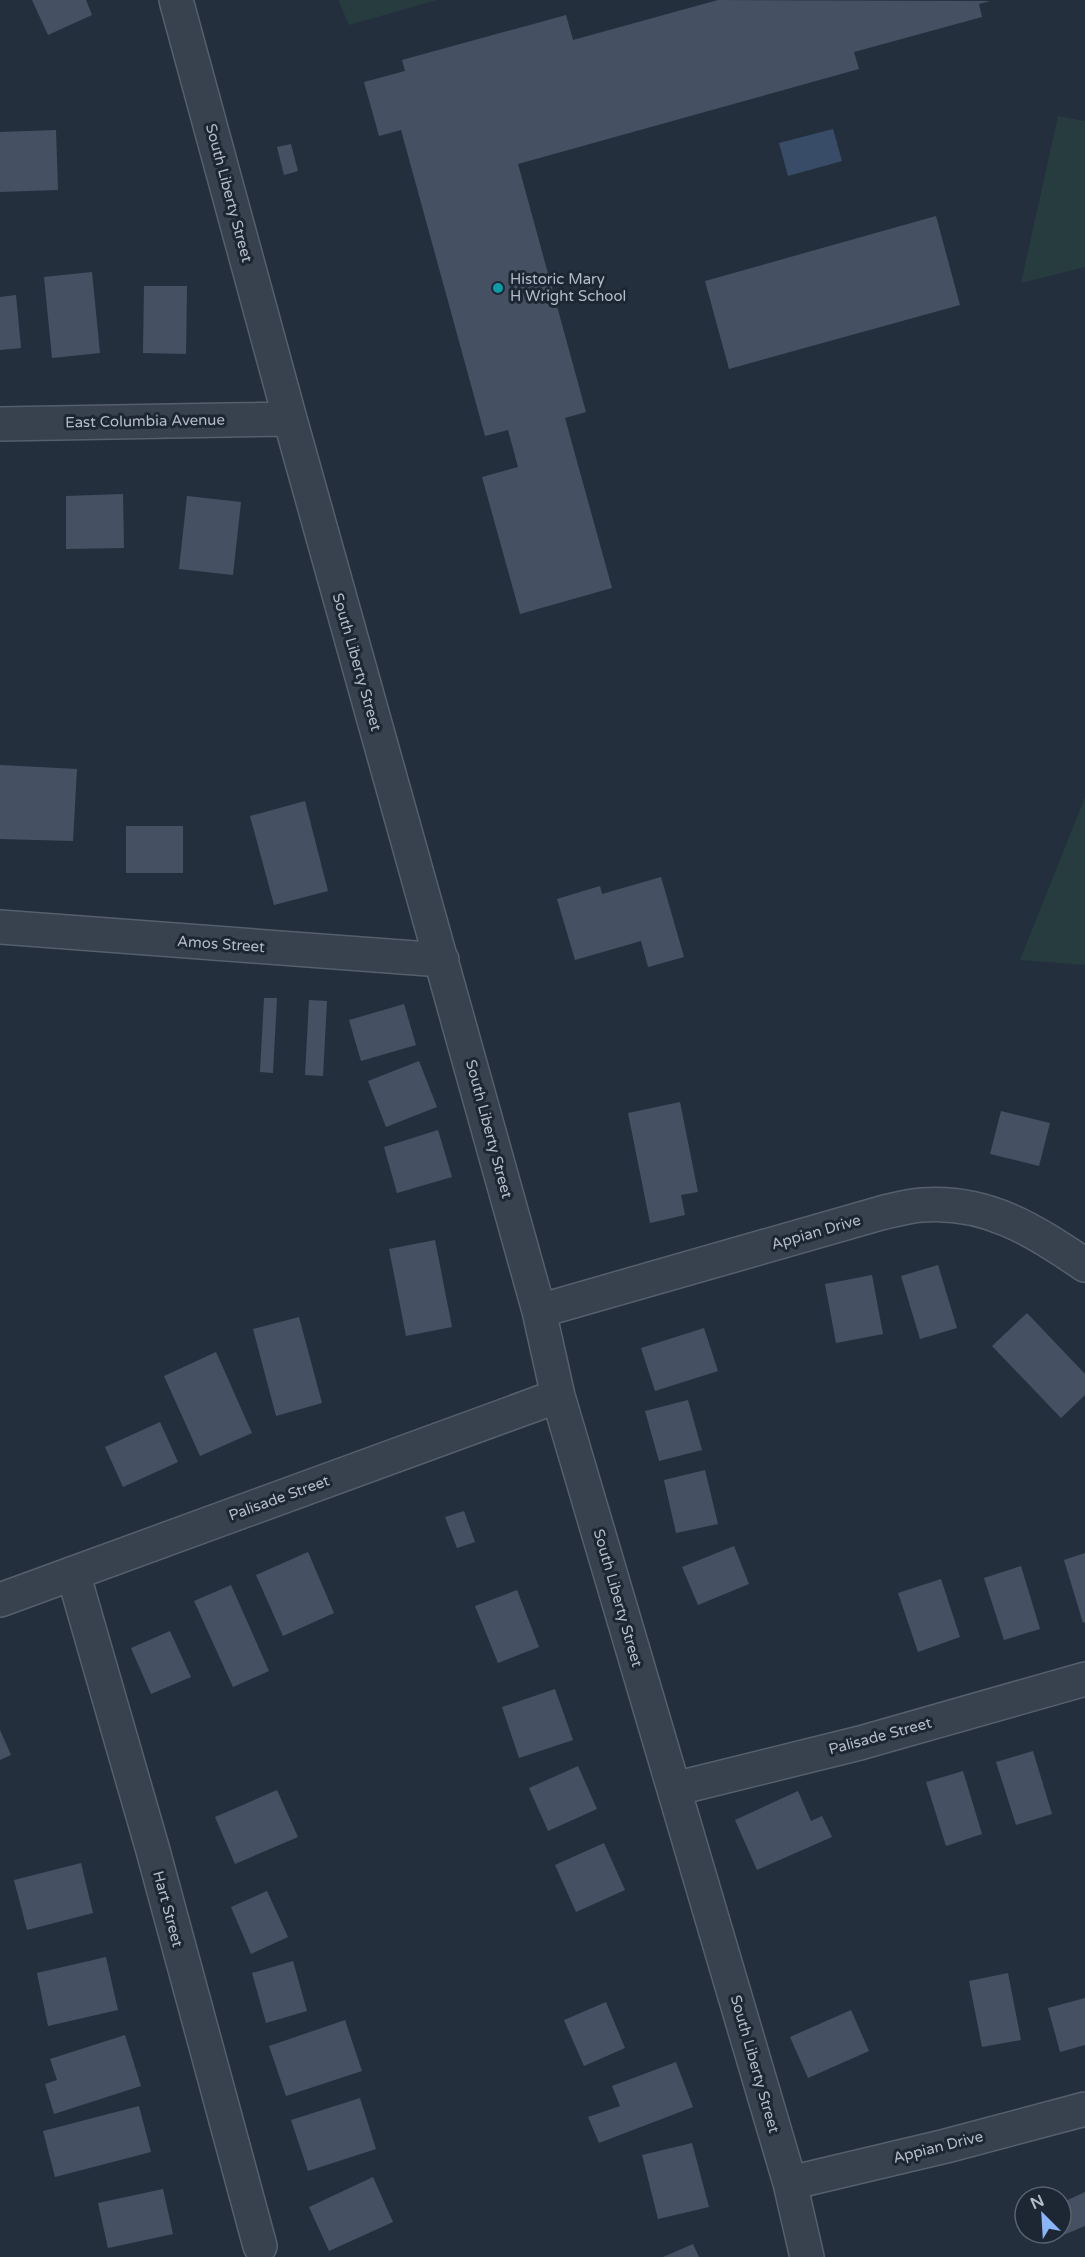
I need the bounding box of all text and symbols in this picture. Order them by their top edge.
street label: South Liberty Street [202,122,256,265]
place label: Historic Mary H Wright School [510,270,626,305]
marker: Historic Mary H Wright School [491,281,505,295]
street label: East Columbia Avenue [65,411,225,431]
street label: South Liberty Street [329,591,385,733]
street label: Amos Street [176,932,266,956]
street label: South Liberty Street [462,1058,516,1201]
street label: Appian Drive [769,1211,863,1253]
street label: Palisade Street [226,1471,332,1525]
street label: South Liberty Street [590,1527,646,1669]
street label: Palisade Street [826,1714,934,1758]
street label: Hart Street [149,1869,187,1949]
street label: South Liberty Street [727,1993,783,2135]
street label: Appian Drive [891,2127,985,2167]
north arrow [1013,2185,1073,2245]
text: N [1027,2190,1047,2214]

